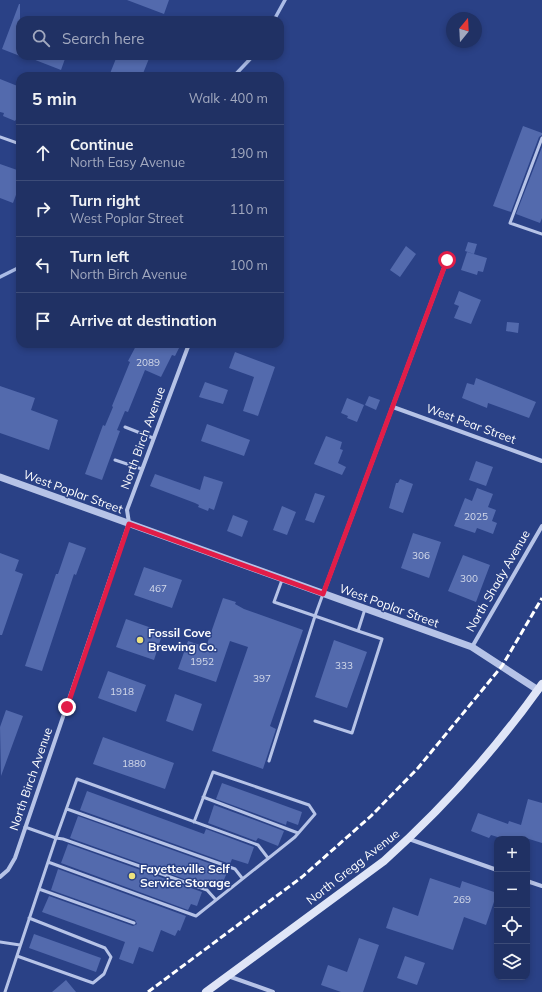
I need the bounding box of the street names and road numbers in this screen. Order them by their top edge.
street label: North Birch Avenue [117,384,168,491]
street label: West Pear Street [424,400,518,447]
street label: West Poplar Street [21,467,125,516]
street label: North Shady Avenue [462,527,533,634]
street label: West Poplar Street [337,581,441,630]
street label: North Birch Avenue [6,725,55,832]
street label: North Gregg Avenue [303,826,402,908]

